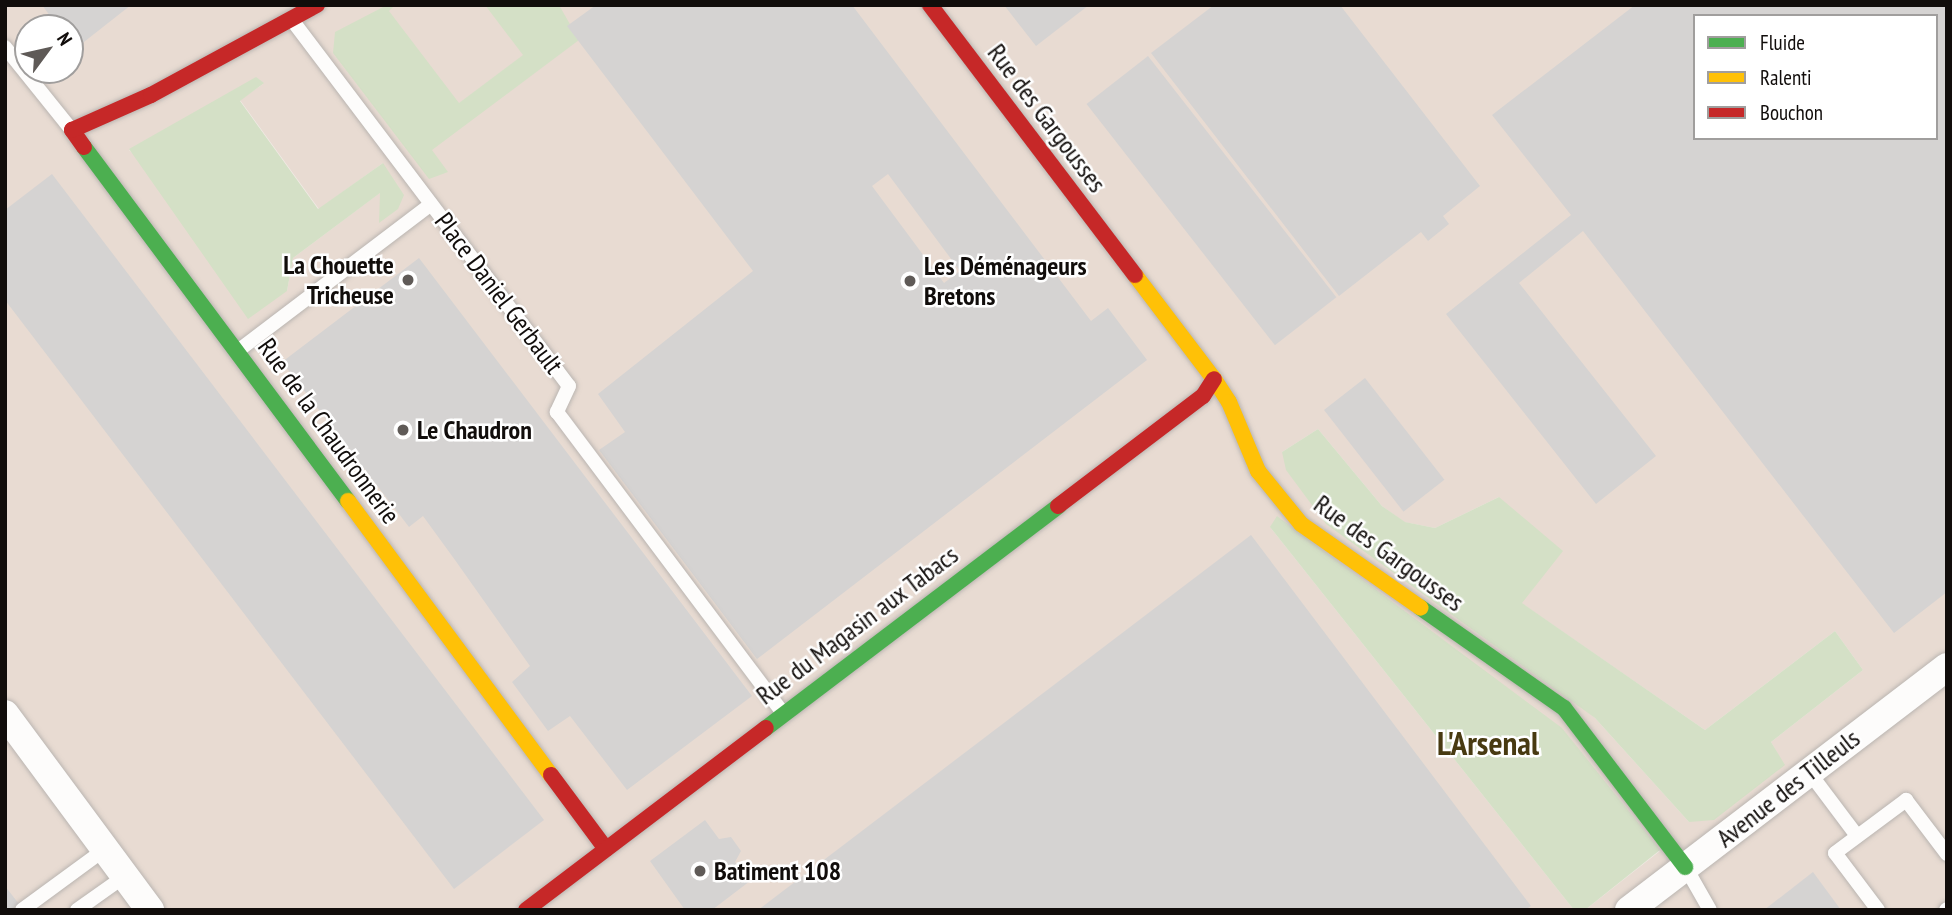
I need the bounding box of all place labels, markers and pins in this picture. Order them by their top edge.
place label: La Chouette Tricheuse [283,249,394,310]
place label: Les Déménageurs Bretons [924,250,1087,312]
marker: La Chouette Tricheuse [400,272,416,288]
marker: Les Déménageurs Bretons [902,273,918,289]
place label: Le Chaudron [417,414,532,446]
marker: Le Chaudron [395,422,411,438]
place label: Batiment 108 [714,855,841,887]
marker: Batiment 108 [692,863,708,879]

